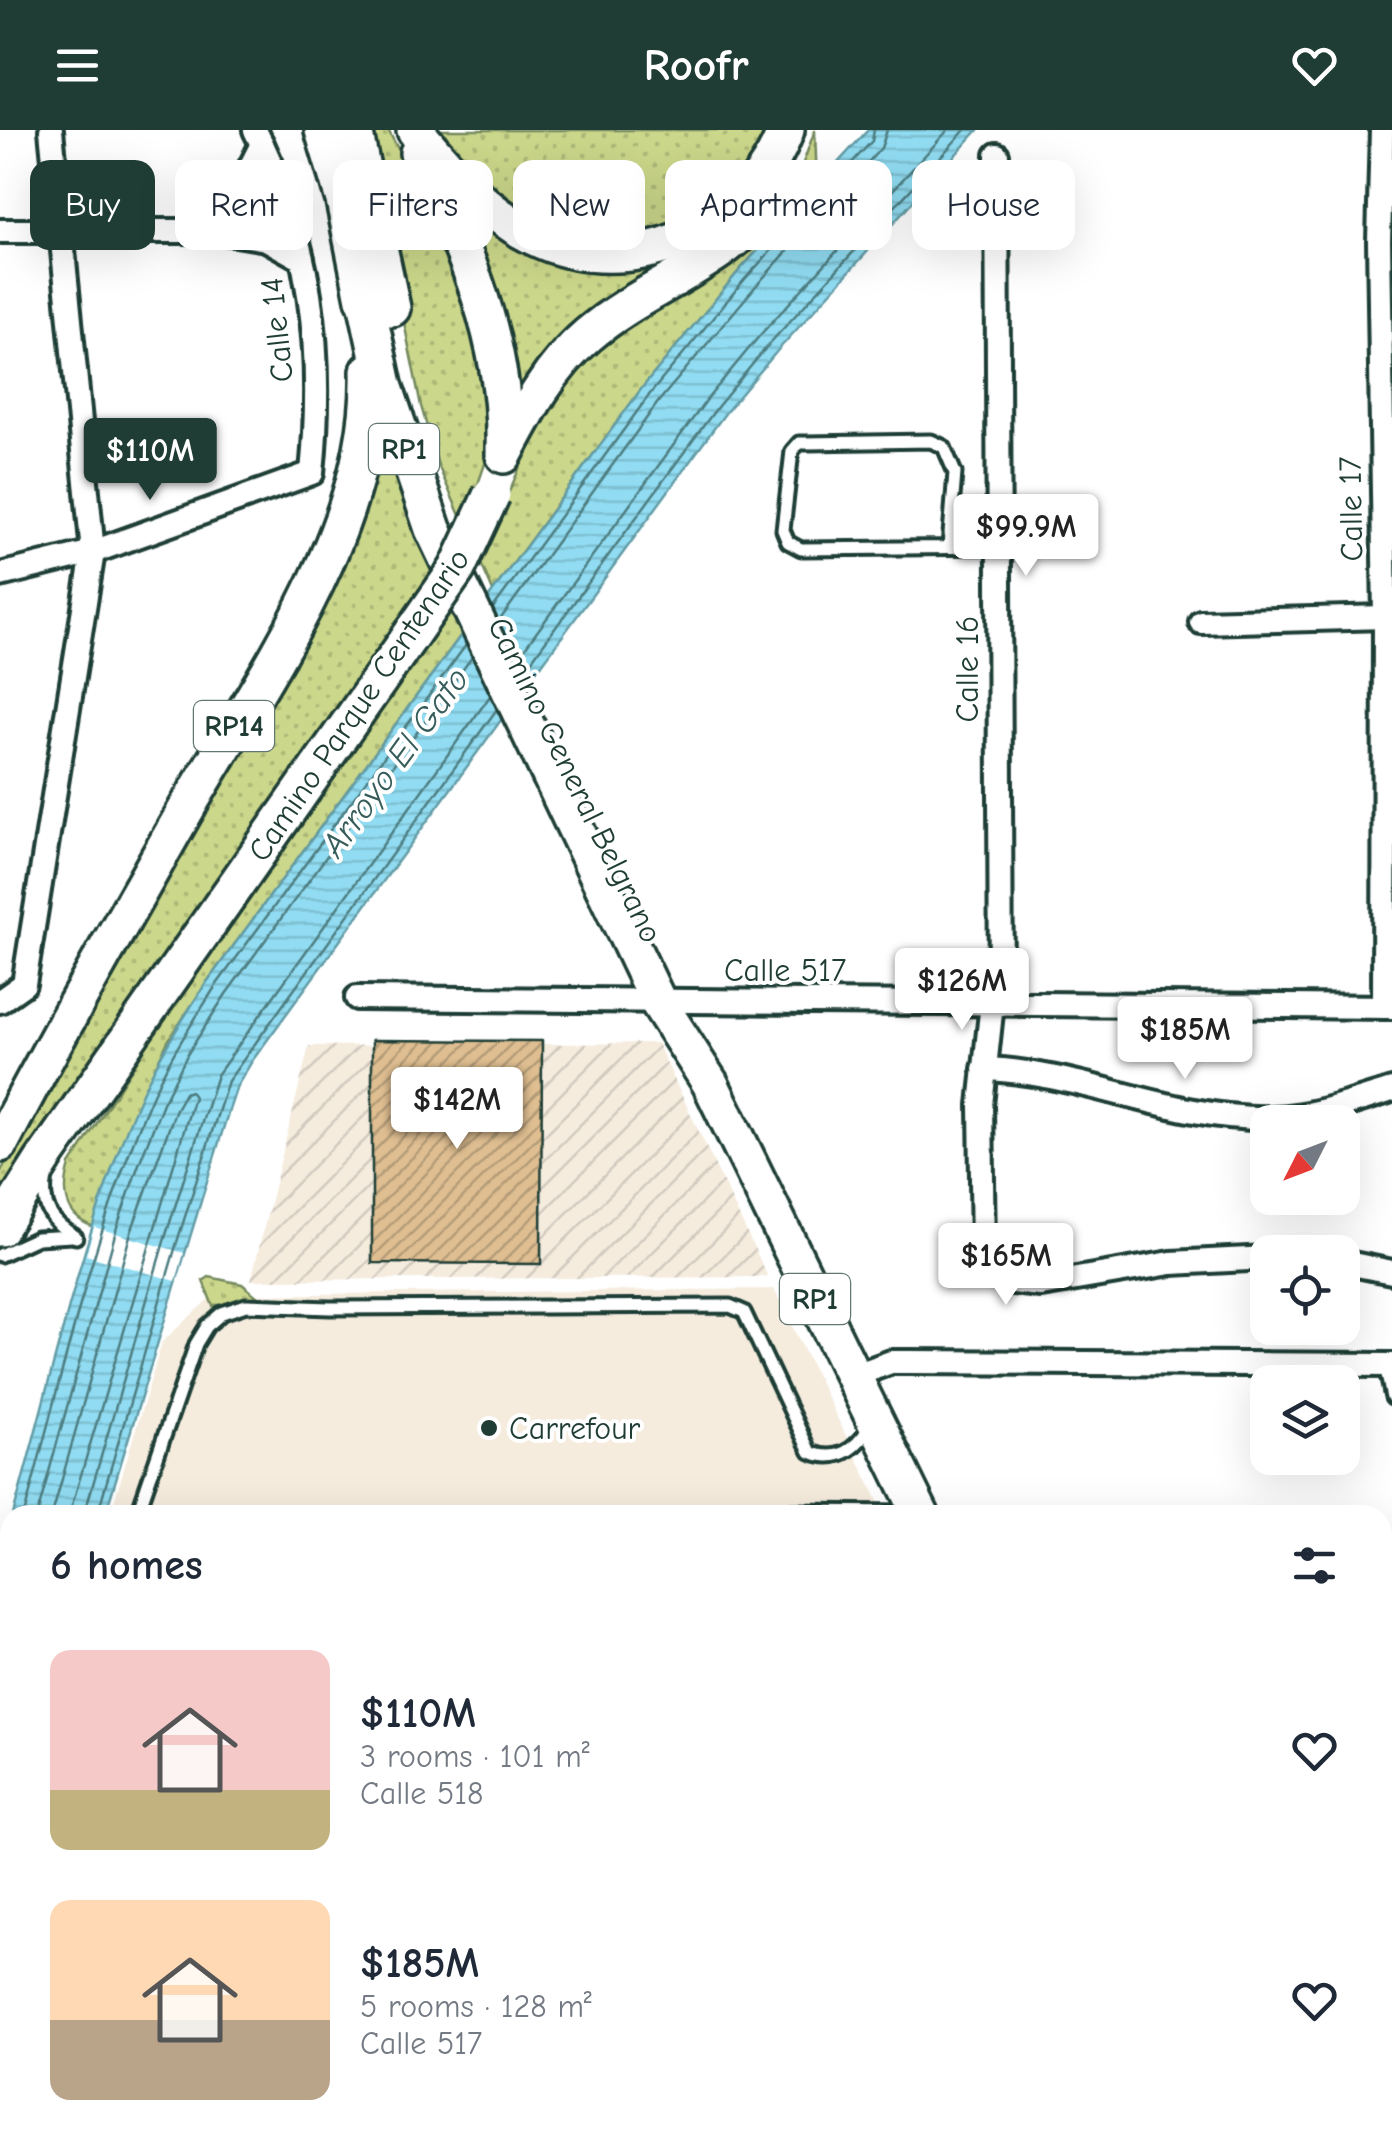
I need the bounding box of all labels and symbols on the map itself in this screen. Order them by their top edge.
street label: Calle 14 [253,276,301,384]
pin: $110M [80,418,220,503]
road number: RP1 [369,424,439,474]
street label: Calle 17 [1332,456,1370,562]
pin: $99.9M [945,494,1107,579]
street label: Camino Parque Centenario [241,542,477,868]
street label: Camino General Belgrano [480,611,670,949]
street label: Calle 16 [949,616,986,722]
water label: Arroyo El Gato [312,659,477,865]
road number: RP14 [194,701,274,751]
pin: $126M [892,948,1032,1033]
street label: Calle 517 [724,952,846,989]
pin: $185M [1115,997,1255,1082]
pin: $142M [387,1067,527,1152]
north arrow [1250,1105,1360,1215]
pin: $165M [936,1223,1076,1308]
road number: RP1 [780,1274,850,1324]
place label: Carrefour [509,1410,641,1447]
marker: Carrefour [478,1417,500,1439]

